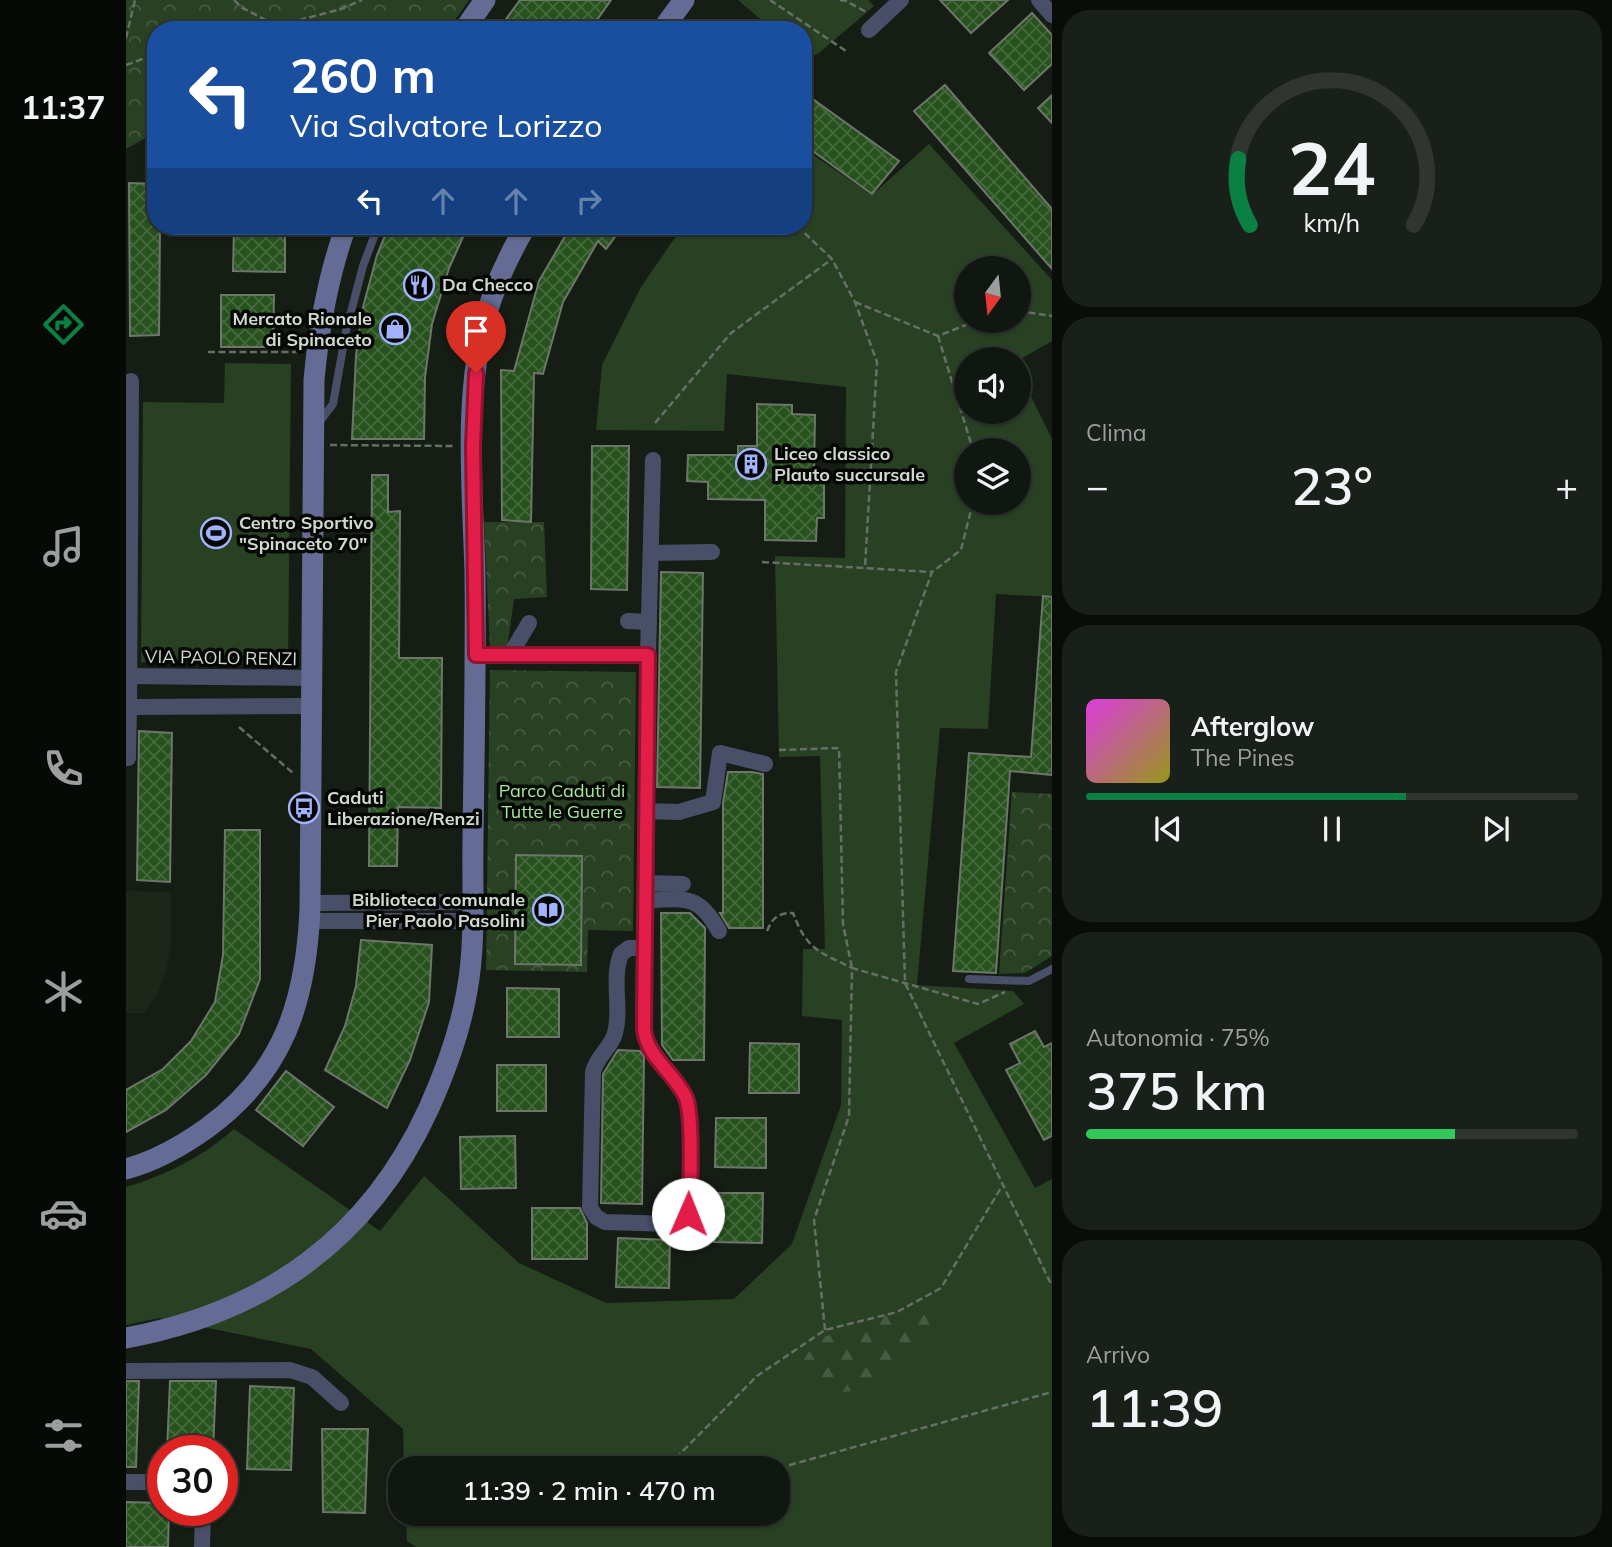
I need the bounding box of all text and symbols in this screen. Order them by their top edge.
text: 260 m [290,44,436,105]
icon: left [175,49,266,140]
text: 11:37 [21,87,105,127]
text: Via Salvatore Lorizzo [290,105,603,145]
text: 24 [1288,122,1376,213]
icon: left [351,182,389,220]
icon: ahead [424,182,462,220]
icon: ahead [497,182,535,220]
icon: right [570,182,608,220]
text: km/h [1304,207,1360,238]
north arrow [954,256,1031,332]
map controls [954,256,1031,515]
restaurant icon: Da Checco [402,268,436,302]
place label: Da Checco [442,273,533,296]
icon: directions [39,300,88,349]
pin [446,301,506,373]
place label: Mercato Rionale di Spinaceto [232,307,372,351]
shop icon: Mercato Rionale di Spinaceto [378,312,412,346]
icon: arrive [457,312,495,350]
button: sound [954,347,1031,424]
text: Clima [1086,418,1147,447]
button: layers [954,438,1031,515]
place label: Liceo classico Plauto succursale [774,442,925,486]
building icon: Liceo classico Plauto succursale [734,447,768,481]
text: 23° [1291,453,1373,518]
text: − [1086,462,1109,510]
text: + [1555,462,1578,510]
place label: Centro Sportivo "Spinaceto 70" [239,511,374,555]
sports icon: Centro Sportivo "Spinaceto 70" [199,516,233,550]
icon: music [39,522,88,571]
street label: VIA PAOLO RENZI [145,645,297,670]
text: Afterglow [1191,710,1314,743]
text: The Pines [1191,743,1295,772]
icon: phone [39,744,88,793]
park label: Parco Caduti di Tutte le Guerre [499,779,625,823]
place label: Caduti Liberazione/Renzi [327,786,480,830]
bus stop icon: Caduti Liberazione/Renzi [287,791,321,825]
icon: previous [1149,810,1187,848]
icon: pause [1313,810,1351,848]
icon: next [1477,810,1515,848]
place label: Biblioteca comunale Pier Paolo Pasolini [352,888,525,932]
library icon: Biblioteca comunale Pier Paolo Pasolini [531,893,565,927]
icon: climate [39,967,88,1016]
text: Autonomia · 75% [1086,1023,1270,1052]
text: 375 km [1086,1058,1267,1123]
position arrow [651,1177,725,1251]
icon: car [39,1189,88,1238]
text: Arrivo [1086,1340,1150,1369]
text: 11:39 [1086,1375,1223,1440]
icon: filters [39,1411,88,1460]
speed limit sign: 30 [147,1435,238,1526]
text: 11:39 · 2 min · 470 m [462,1474,716,1507]

